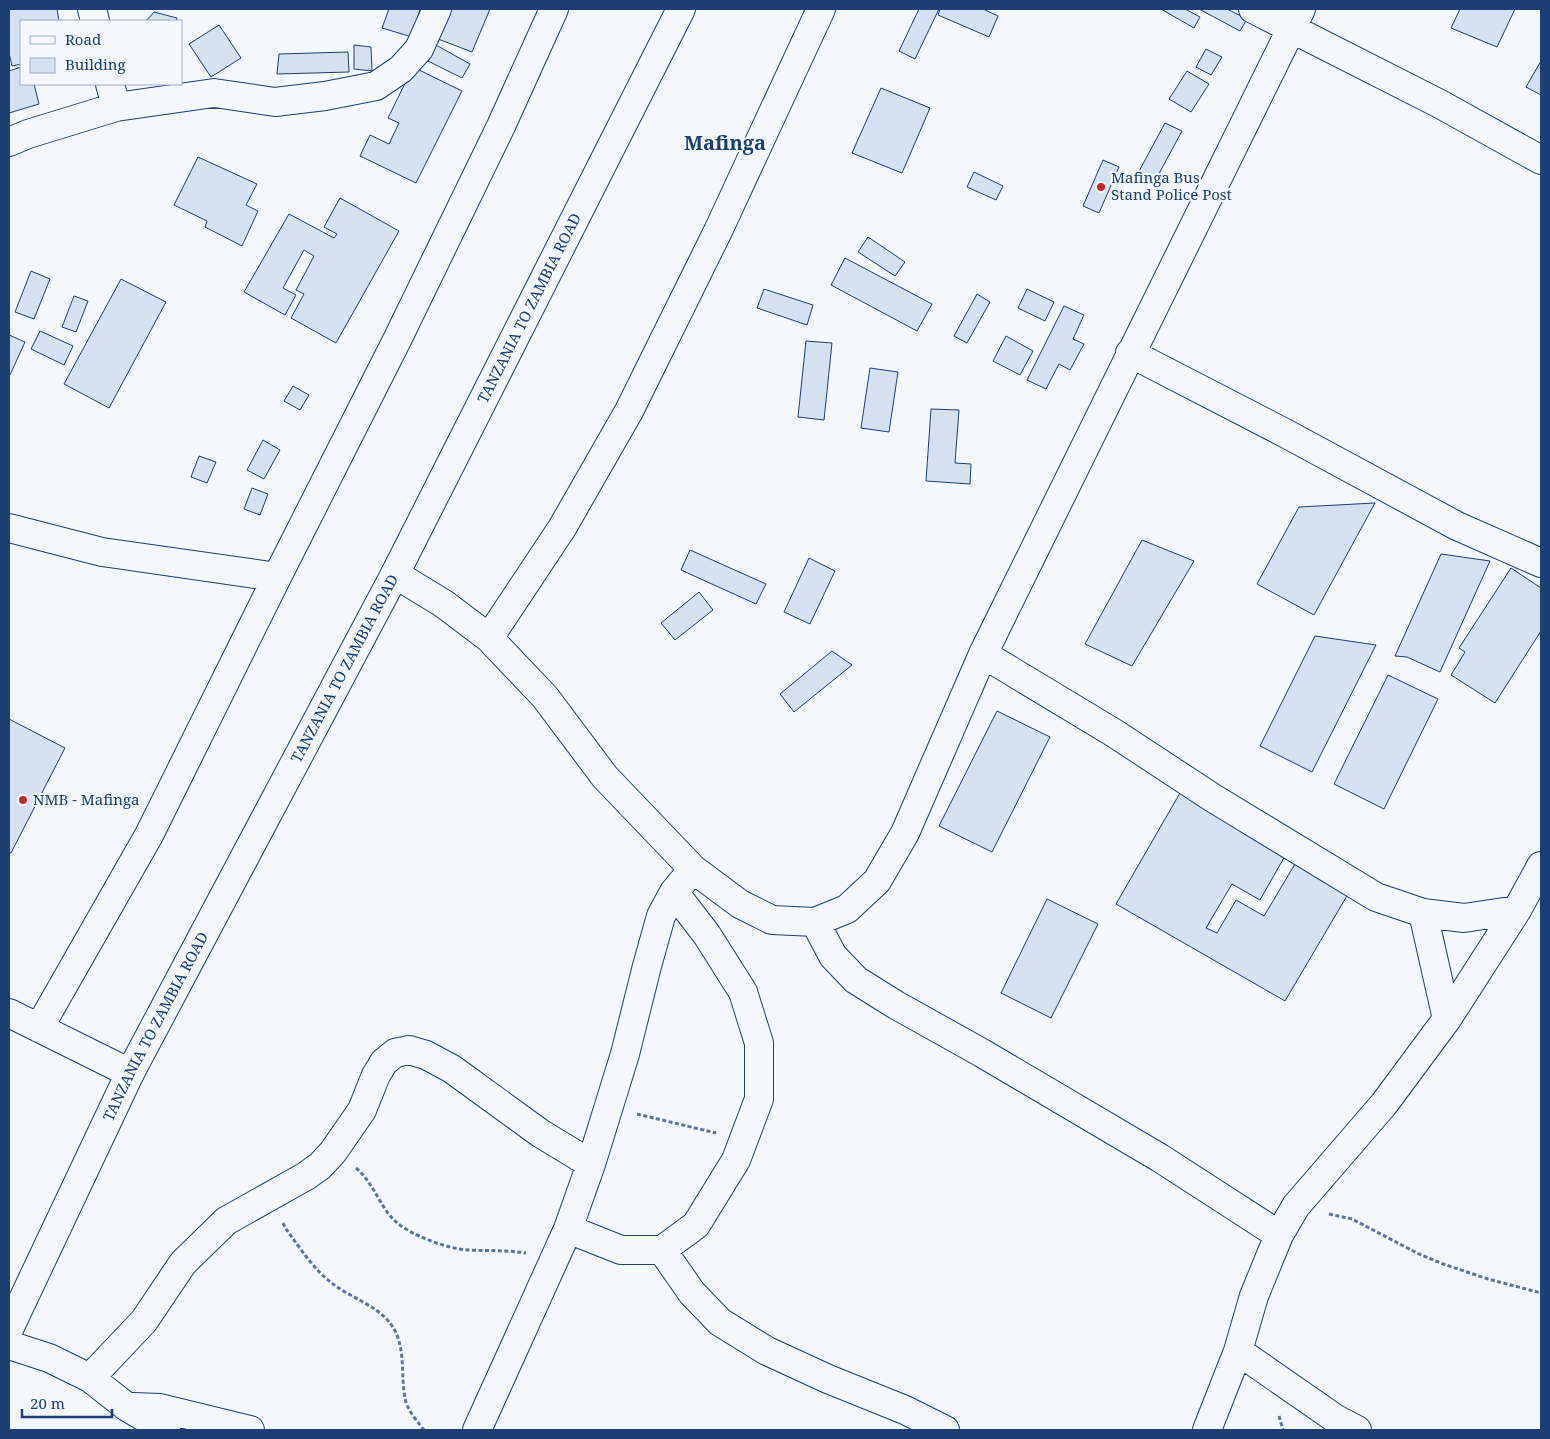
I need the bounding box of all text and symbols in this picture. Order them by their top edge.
legend [20,20,182,85]
text: Road [65,29,101,49]
text: Building [65,54,126,74]
district label: Mafinga [684,129,766,156]
place label: Mafinga Bus Stand Police Post [1111,167,1232,204]
marker: Mafinga Bus Stand Police Post [1095,181,1107,193]
street label: TANZANIA TO ZAMBIA ROAD [472,209,585,406]
street label: TANZANIA TO ZAMBIA ROAD [286,570,402,766]
place label: NMB - Mafinga [33,789,139,809]
marker: NMB - Mafinga [17,794,29,806]
street label: TANZANIA TO ZAMBIA ROAD [98,928,212,1124]
scale bar [22,1386,112,1418]
text: 20 m [30,1393,65,1413]

